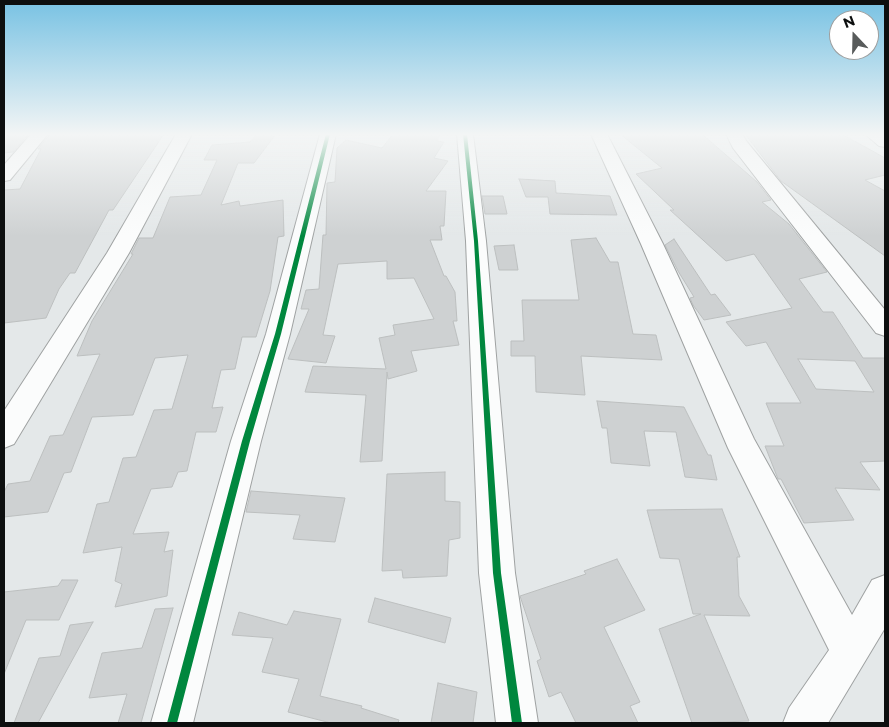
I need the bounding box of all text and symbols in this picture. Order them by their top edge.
north arrow [829,10,879,60]
text: N [840,12,857,32]

